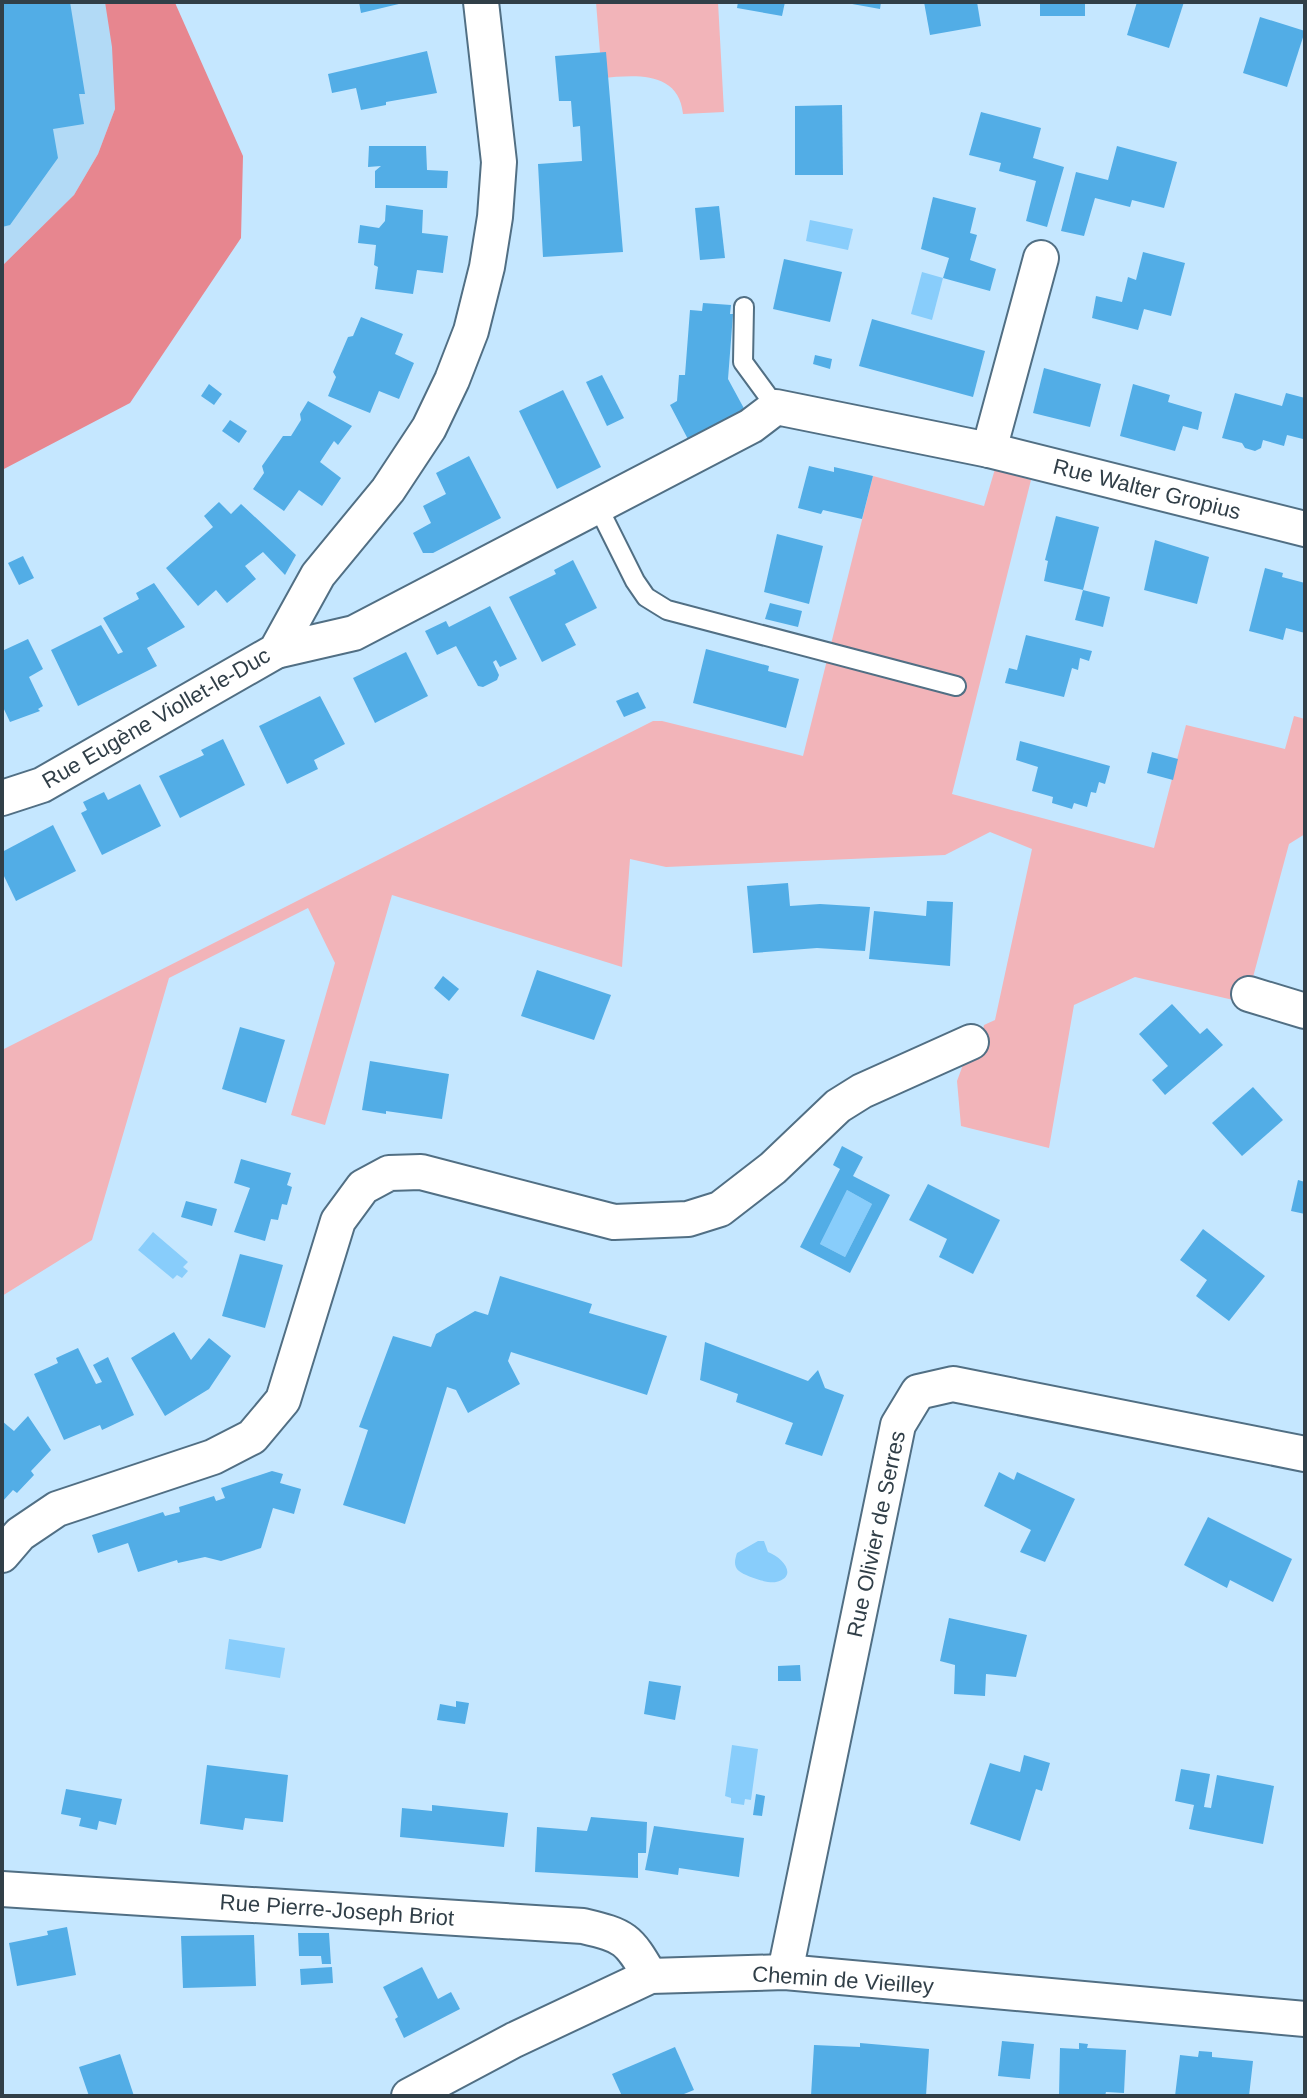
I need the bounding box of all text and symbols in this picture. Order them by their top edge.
street label: Rue Walter Gropius [1051,454,1243,524]
street label: Rue Eugène Viollet-le-Duc [38,642,274,794]
street label: Rue Olivier de Serres [842,1429,910,1639]
street label: Rue Pierre-Joseph Briot [219,1889,455,1931]
street label: Chemin de Vieilley [751,1961,935,1999]

